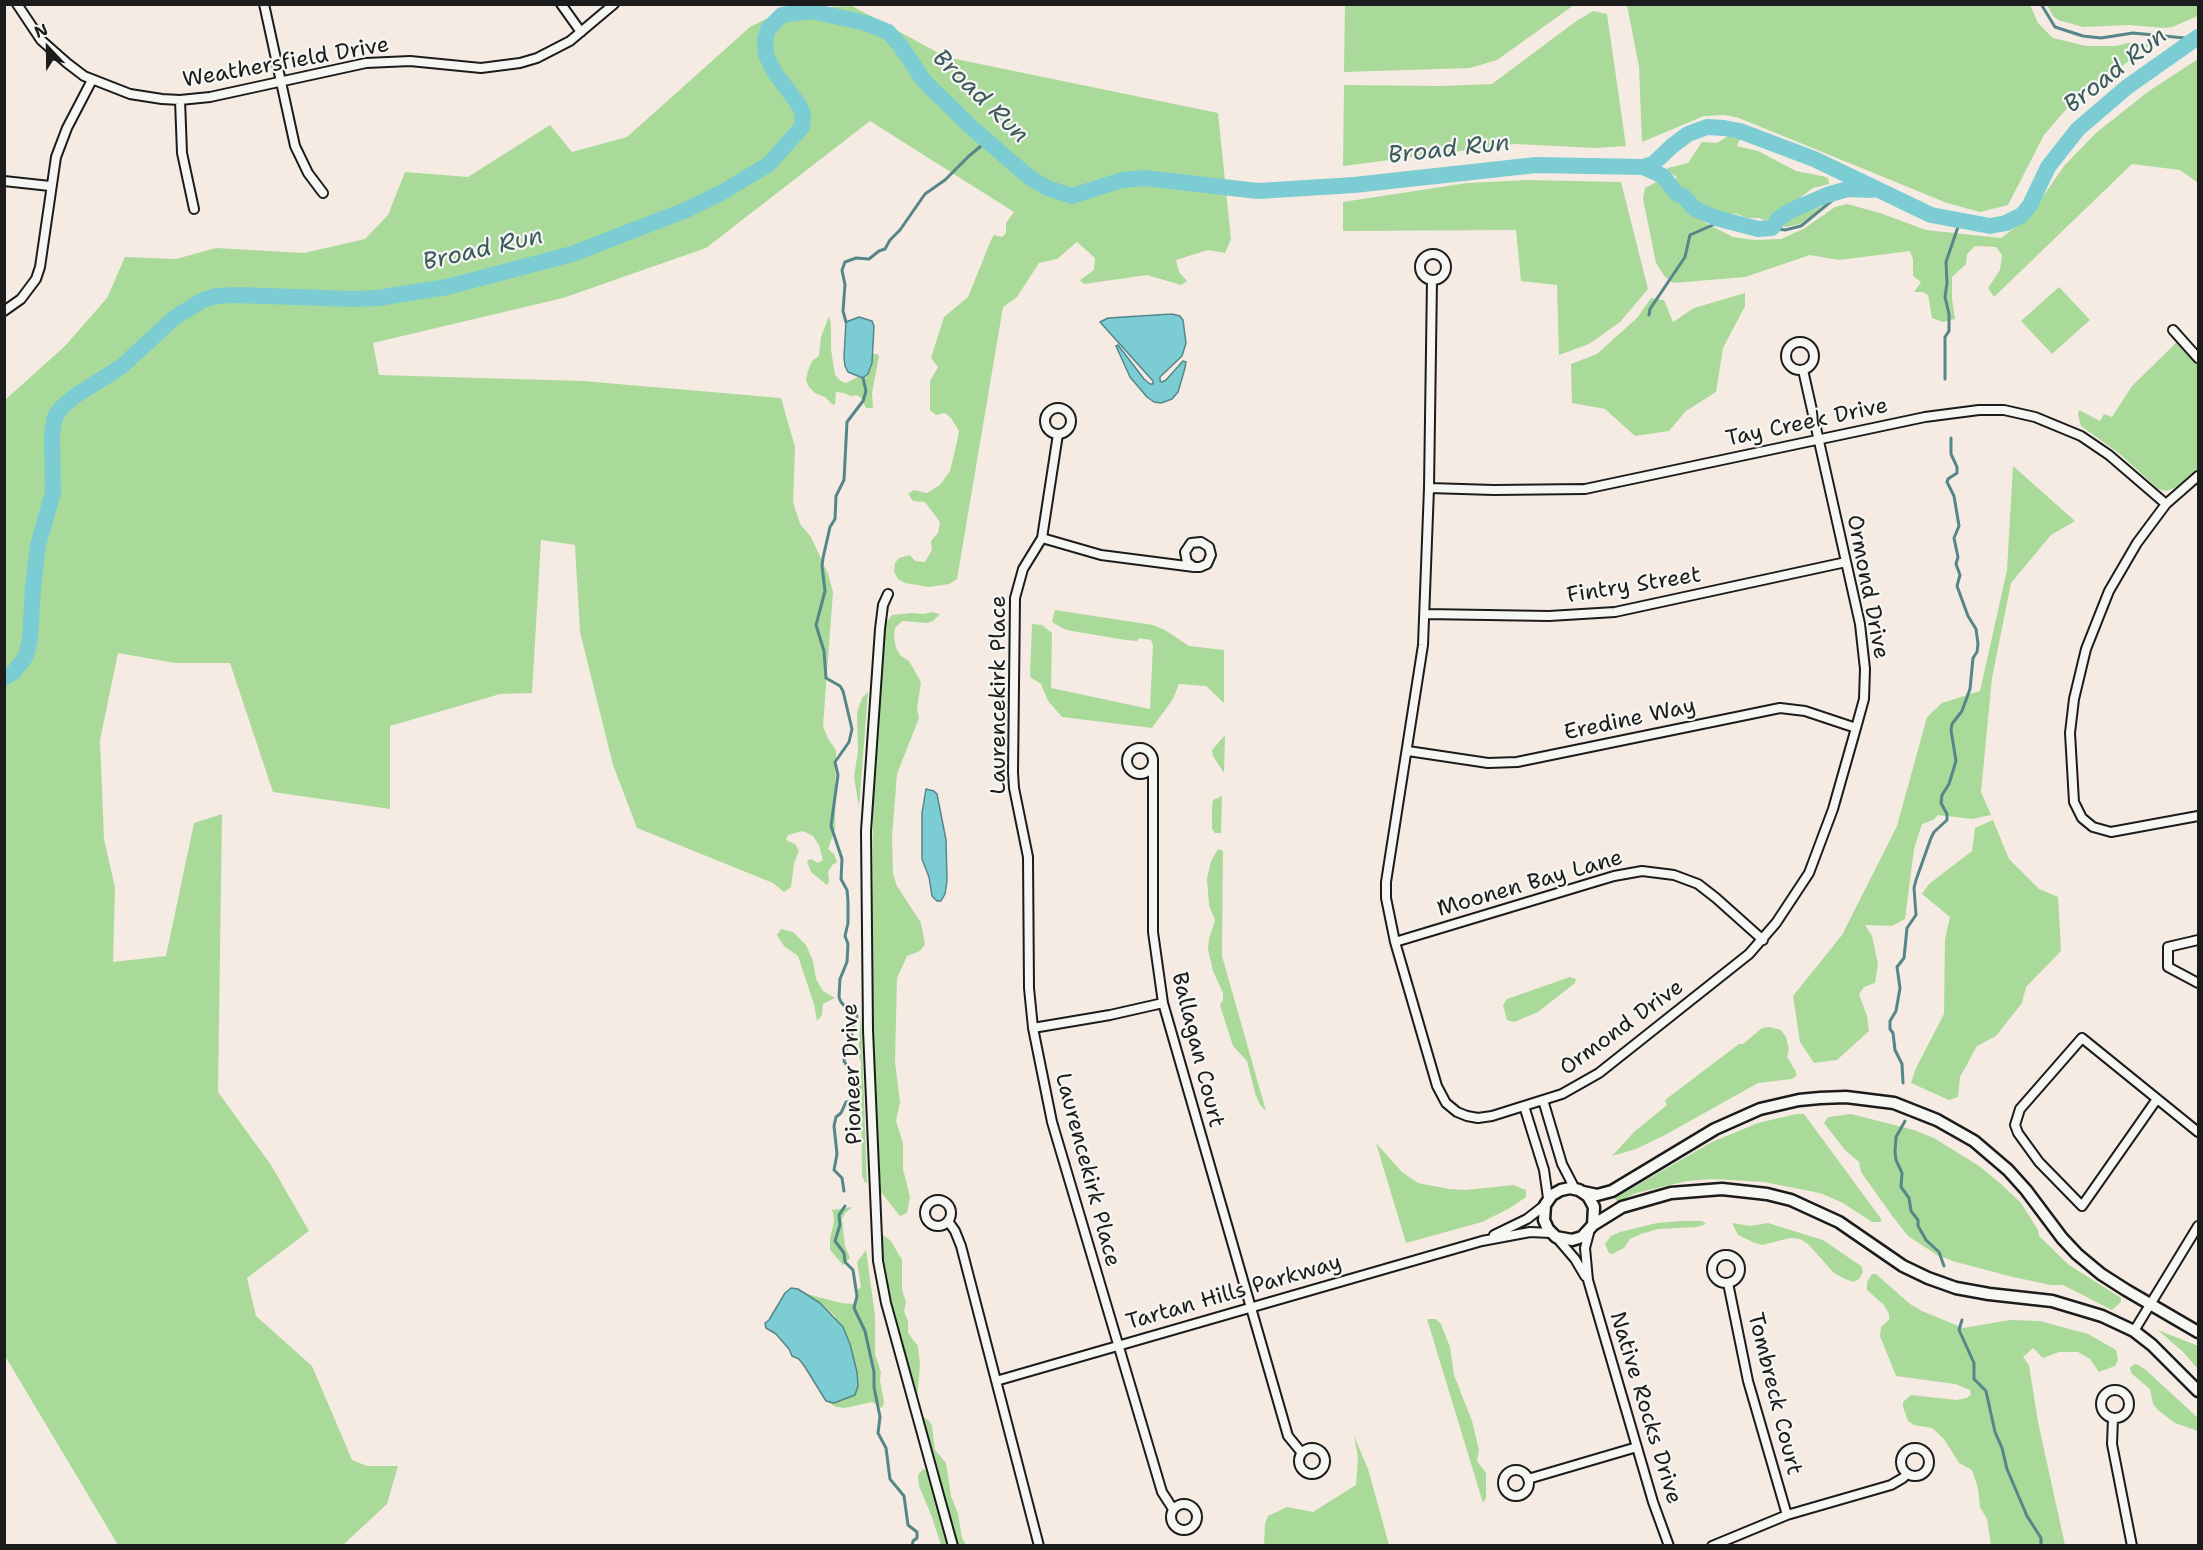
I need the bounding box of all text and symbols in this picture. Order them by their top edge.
north arrow [18,18,78,78]
text: N [31,19,51,43]
water label: Broad Run [2059,22,2173,120]
street label: Weathersfield Drive [181,32,391,94]
water label: Broad Run [926,44,1034,150]
water label: Broad Run [1387,129,1511,171]
water label: Broad Run [420,222,546,278]
street label: Tay Creek Drive [1724,393,1890,453]
street label: Ormond Drive [1840,513,1894,661]
street label: Fintry Street [1565,562,1703,610]
street label: Laurencekirk Place [986,595,1012,795]
street label: Eredine Way [1562,693,1698,747]
street label: Moonen Bay Lane [1434,845,1626,923]
street label: Ballagan Court [1165,970,1229,1130]
street label: Ormond Drive [1555,974,1689,1082]
street label: Pioneer Drive [837,1003,869,1145]
street label: Laurencekirk Place [1048,1070,1126,1270]
street label: Tartan Hills Parkway [1123,1250,1345,1336]
street label: Native Rocks Drive [1603,1309,1687,1507]
street label: Tombreck Court [1741,1310,1807,1478]

